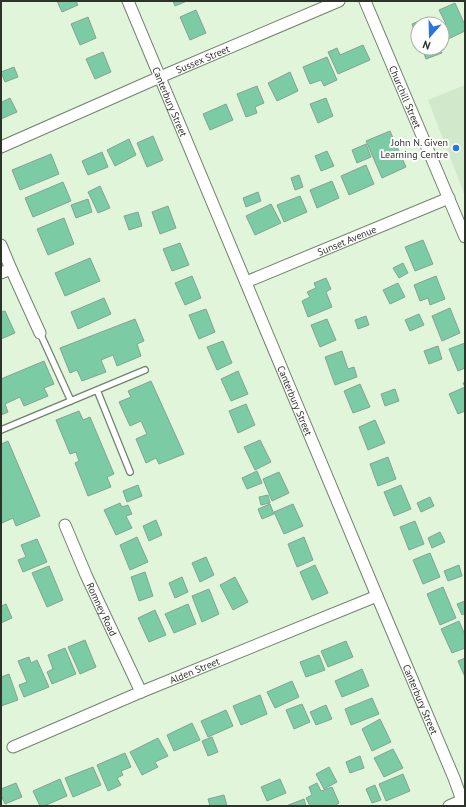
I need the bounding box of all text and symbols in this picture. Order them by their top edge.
north arrow [410,16,450,56]
text: N [421,38,432,53]
street label: Sussex Street [174,42,232,77]
street label: Churchill Street [386,64,424,131]
street label: Canterbury Street [149,65,190,139]
place label: John N. Given Learning Centre [381,136,448,161]
marker: John N. Given Learning Centre [451,143,461,153]
street label: Sunset Avenue [316,223,378,259]
street label: Canterbury Street [274,364,315,438]
street label: Romney Road [83,581,120,638]
street label: Alden Street [168,654,222,687]
street label: Canterbury Street [400,662,441,737]

